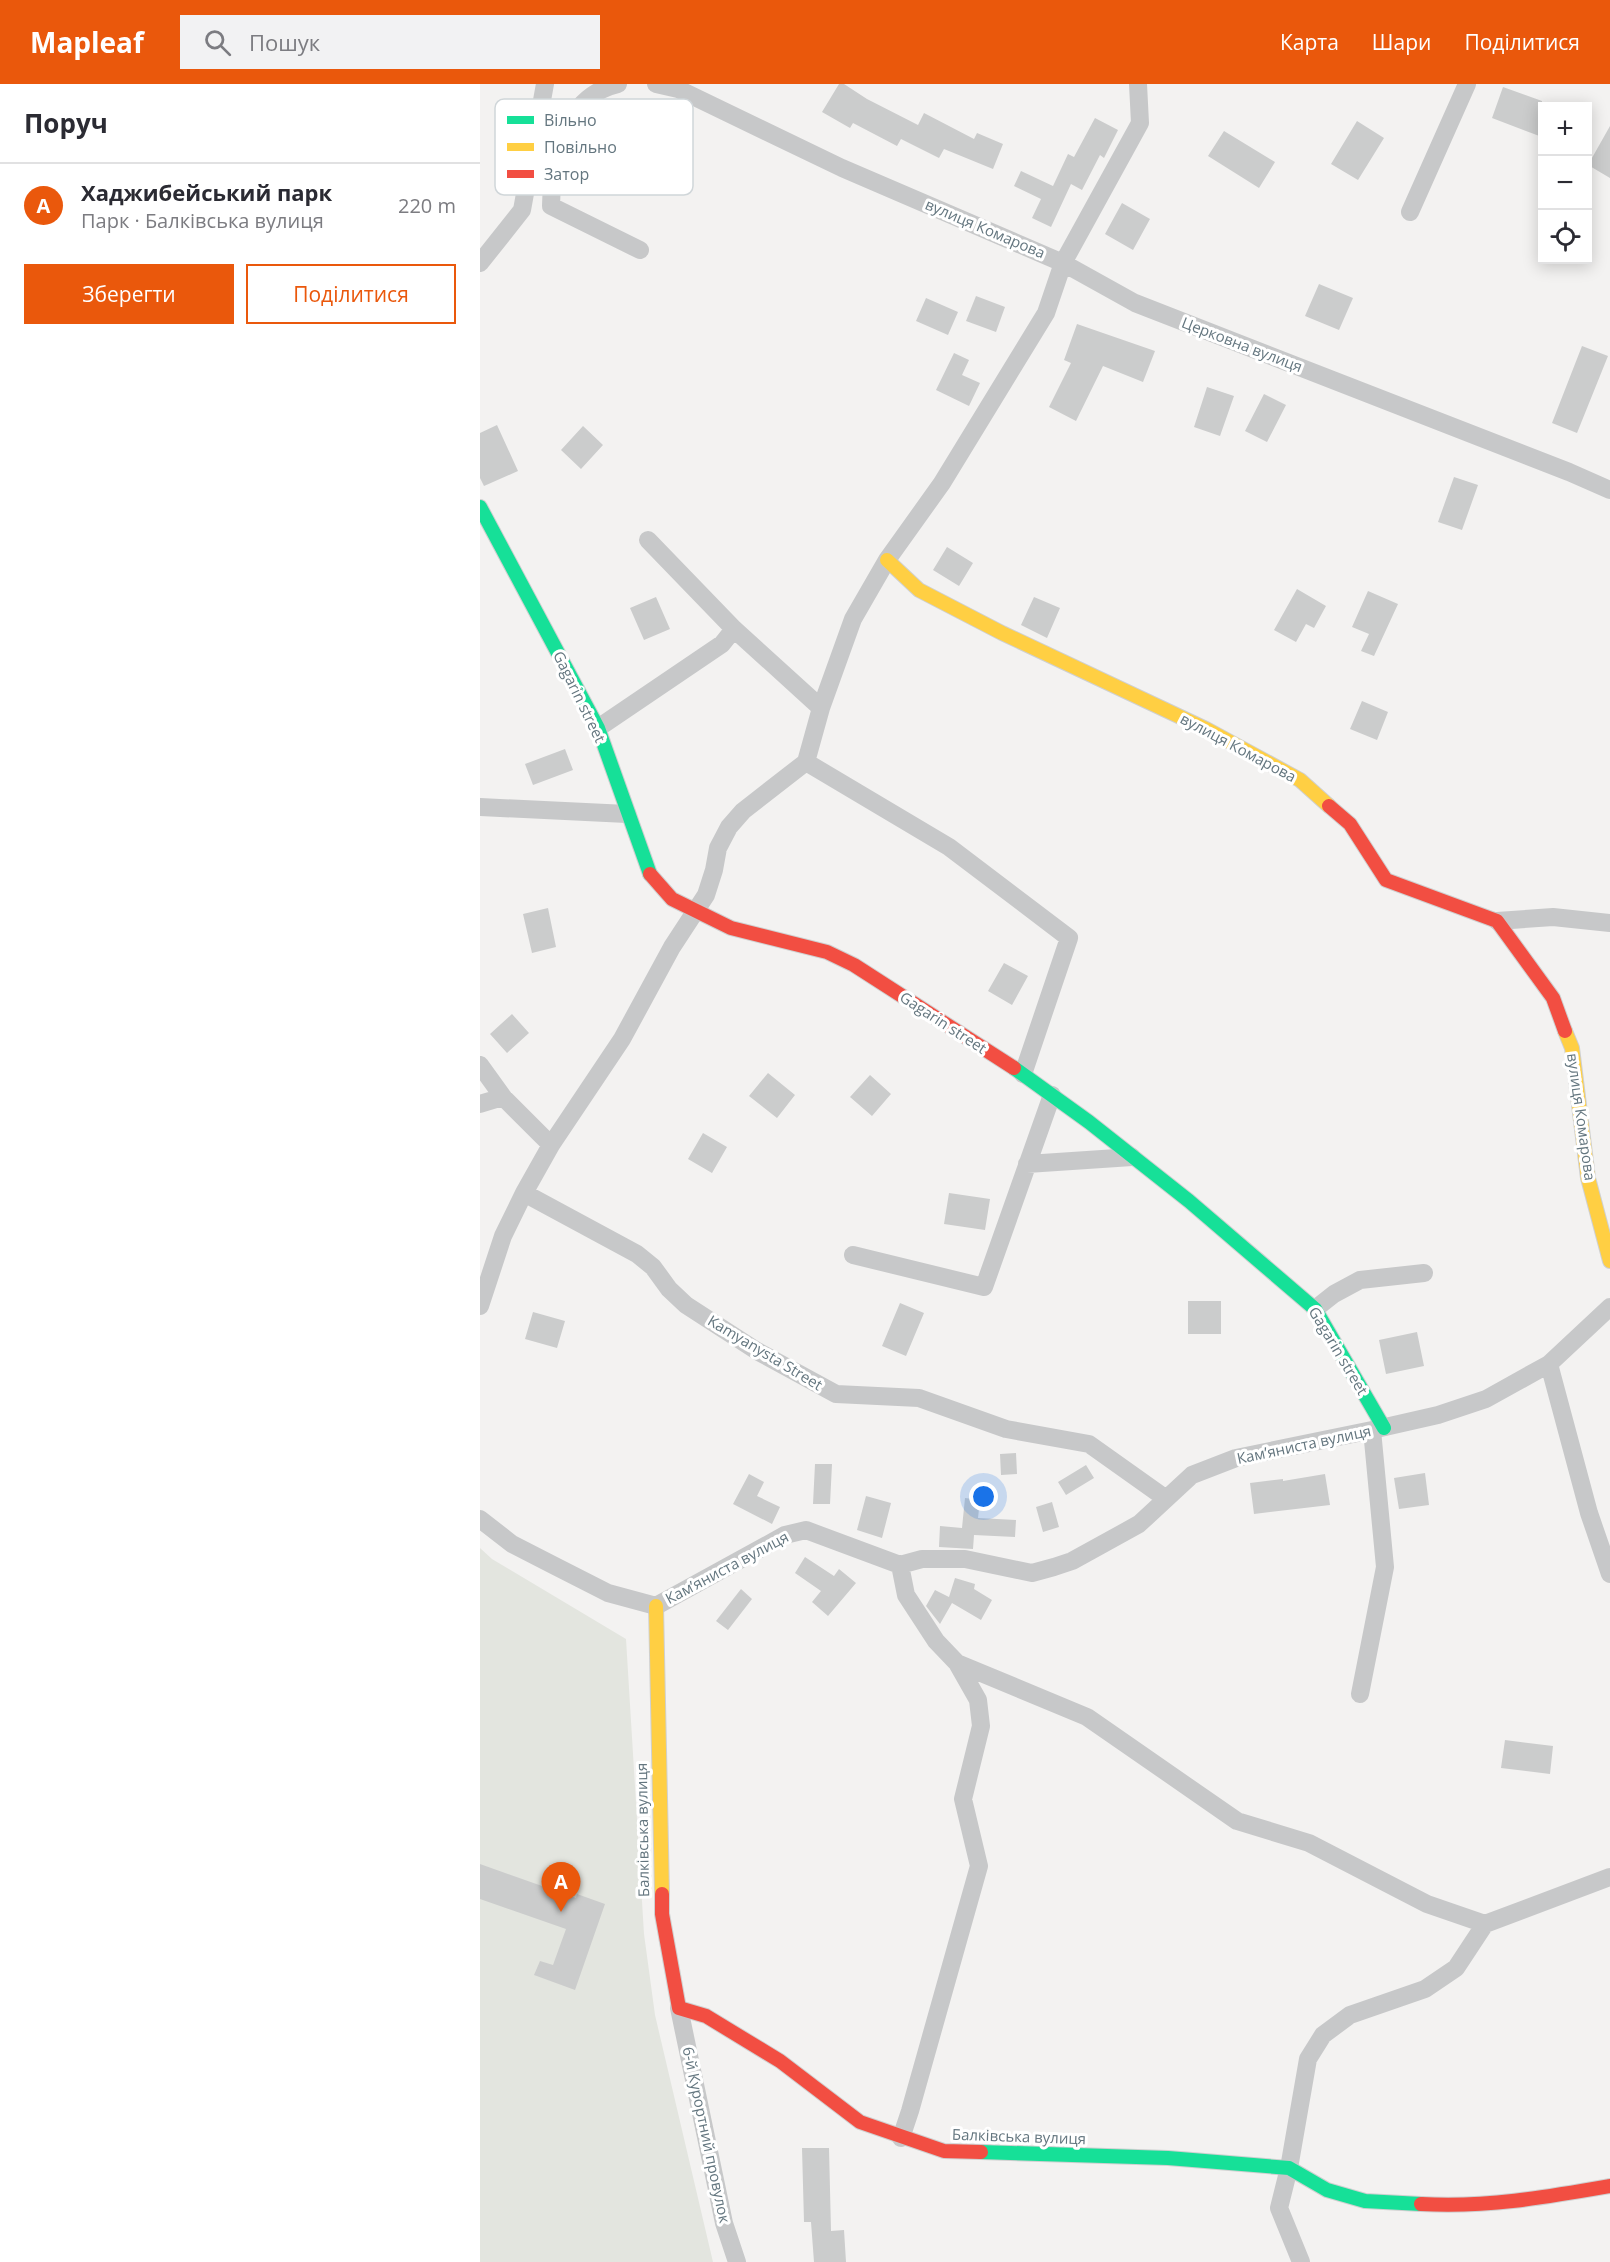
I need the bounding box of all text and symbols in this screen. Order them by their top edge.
search box [180,15,600,69]
text: Mapleaf [30,23,144,61]
icon: search [201,26,234,59]
text: Пошук [249,27,320,57]
text: Карта [1280,28,1339,56]
text: Шари [1372,28,1431,56]
text: Поділитися [1464,28,1580,56]
legend [495,99,693,195]
map controls [1538,102,1592,264]
button: + [1538,102,1592,156]
text: Поруч [24,105,108,141]
text: Вільно [544,109,597,131]
text: Повільно [544,136,617,158]
button: − [1538,156,1592,210]
text: Затор [544,163,589,185]
text: Хаджибейський парк [81,177,332,207]
text: A [37,192,50,219]
text: 220 m [398,192,456,219]
street label: вулиця Комарова [922,194,1048,262]
text: Парк · Балківська вулиця [81,207,324,234]
button: locate [1538,210,1592,264]
button: Зберегти [24,264,234,324]
button: Поділитися [246,264,456,324]
street label: Церковна вулиця [1179,312,1306,376]
street label: Gagarin street [549,647,611,746]
street label: вулиця Комарова [1177,708,1300,786]
street label: Gagarin street [896,987,991,1058]
street label: вулиця Комарова [1563,1052,1601,1182]
street label: Gagarin street [1305,1303,1373,1398]
street label: Kamyanysta Street [704,1310,827,1394]
street label: Камʼяниста вулиця [1235,1420,1373,1468]
your location [969,1482,998,1511]
street label: Камʼяниста вулиця [661,1526,792,1608]
street label: Балківська вулиця [631,1763,653,1897]
pin: A [542,1862,580,1912]
street label: 6-й Курортний провулок [679,2045,735,2225]
street label: Балківська вулиця [952,2124,1086,2148]

